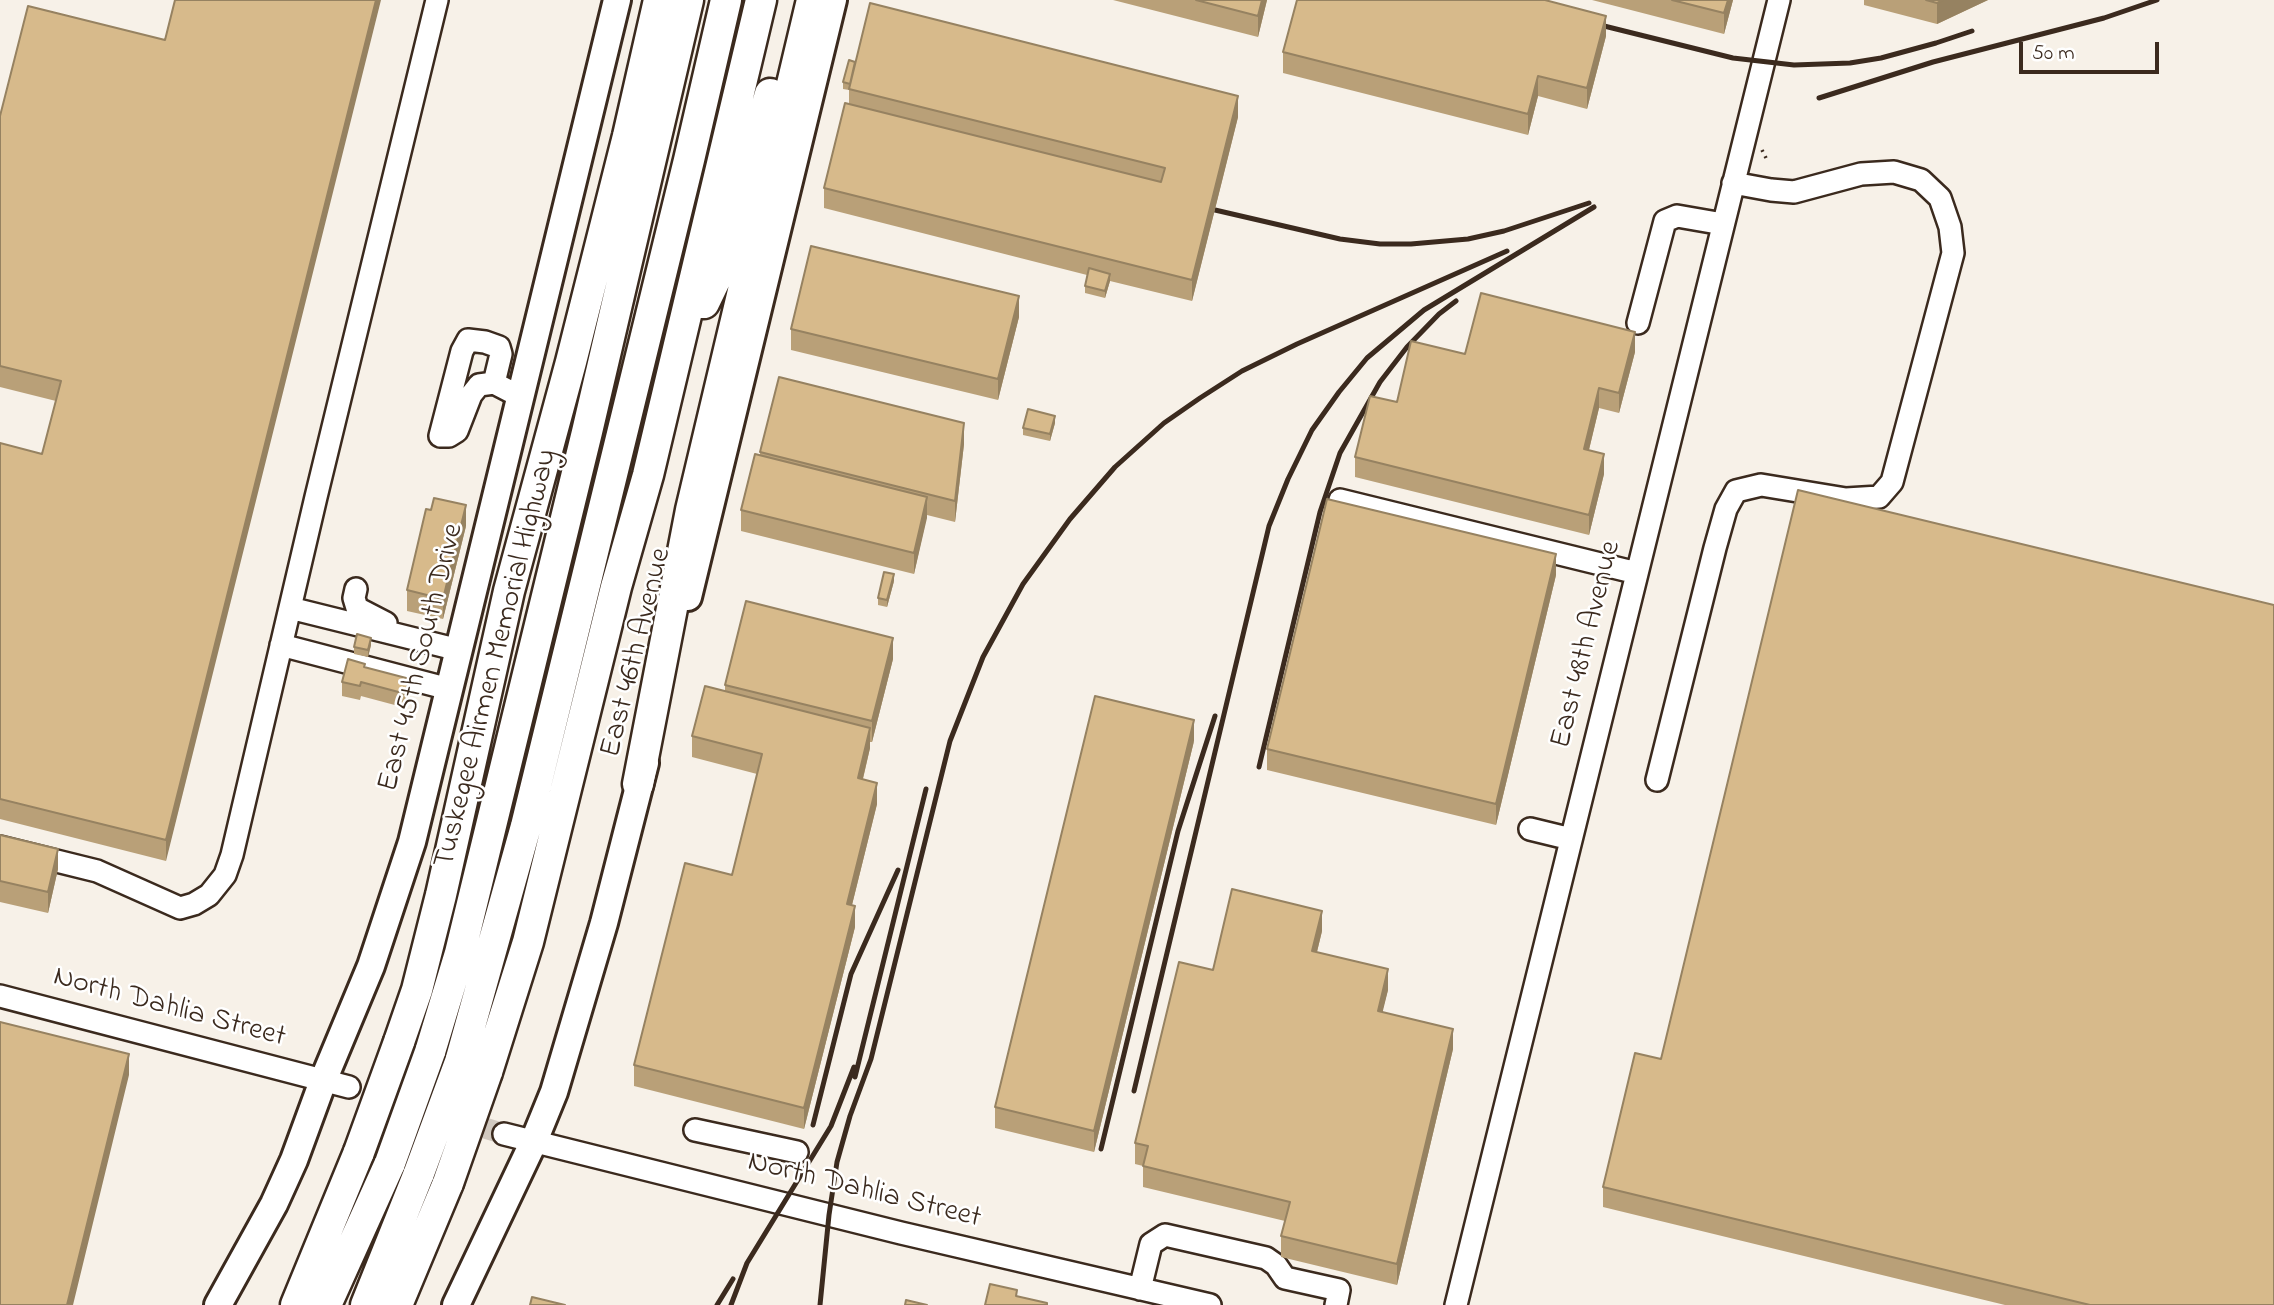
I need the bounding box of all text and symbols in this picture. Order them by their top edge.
scale bar [2022,28,2162,72]
text: 50 m [2032,39,2075,69]
street label: Tuskegee Airmen Memorial Highway [428,446,568,872]
street label: East 45th South Drive [372,520,474,796]
street label: East 48th Avenue [1545,538,1631,752]
street label: East 46th Avenue [595,545,681,761]
street label: North Dahlia Street [49,961,289,1057]
street label: North Dahlia Street [744,1146,984,1238]

